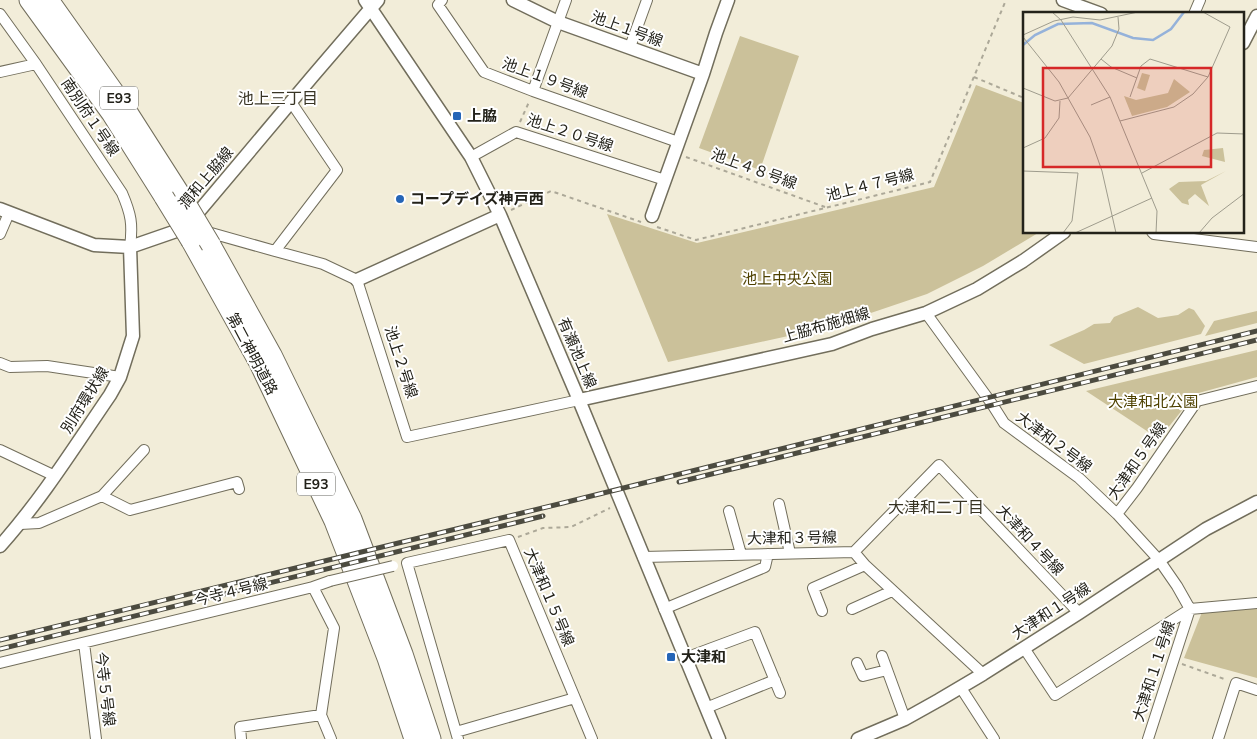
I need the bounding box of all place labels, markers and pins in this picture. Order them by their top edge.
place label: 上脇 [467,106,497,126]
marker: 上脇 [451,110,463,122]
place label: コープデイズ神戸西 [410,189,544,209]
marker: コープデイズ神戸西 [394,193,406,205]
place label: 大津和 [681,647,726,667]
marker: 大津和 [665,651,677,663]

